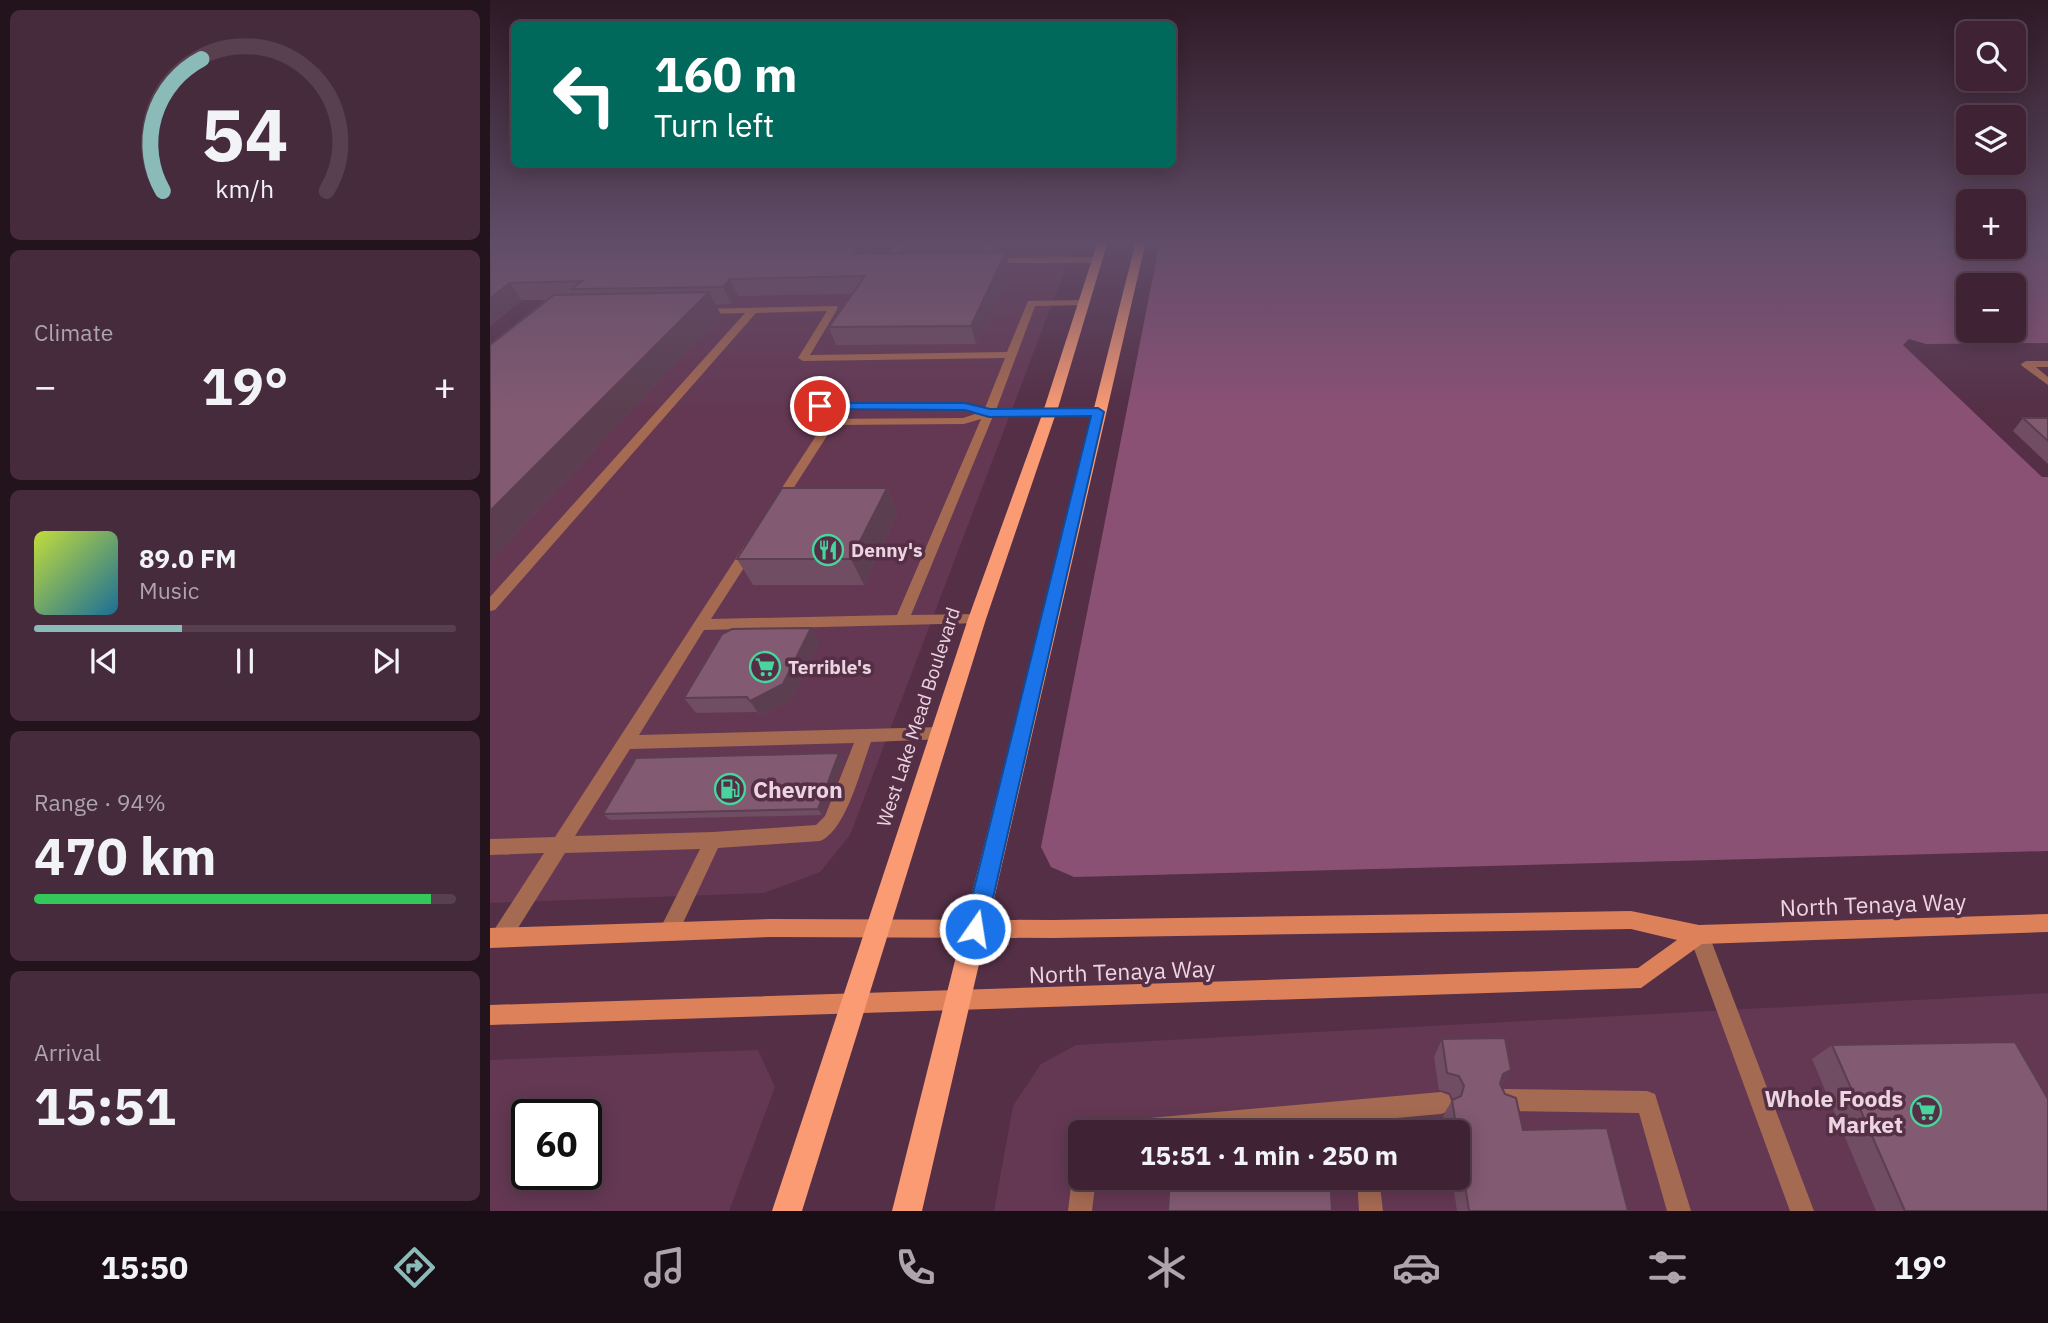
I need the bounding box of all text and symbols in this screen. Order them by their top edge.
map controls [1956,21,2026,343]
button: search [1956,21,2026,91]
text: 160 m [654,42,798,105]
icon: left [539,49,630,140]
text: 54 [201,86,289,181]
text: Turn left [654,104,774,146]
button: layers [1956,105,2026,175]
text: km/h [216,172,274,205]
button: + [1956,189,2026,259]
button: − [1956,273,2026,343]
text: Climate [34,317,113,347]
text: 19° [202,352,288,419]
text: − [34,361,57,410]
text: + [433,361,456,410]
pin [790,376,850,436]
icon: arrive [801,387,839,425]
restaurant icon: Denny's [811,533,845,567]
place label: Denny's [851,538,923,562]
text: 89.0 FM [139,541,237,575]
text: Music [139,575,199,605]
street label: West Lake Mead Boulevard [871,604,965,830]
icon: previous [85,642,123,680]
icon: pause [226,642,264,680]
icon: next [367,642,405,680]
supermarket icon: Terrible's [748,650,782,684]
place label: Terrible's [788,655,872,679]
fuel station icon: Chevron [713,772,747,806]
place label: Chevron [753,774,843,804]
text: Range · 94% [34,787,166,817]
text: 470 km [34,822,216,889]
street label: North Tenaya Way [1779,886,1967,922]
position arrow [938,892,1012,966]
street label: North Tenaya Way [1028,953,1216,989]
text: Arrival [34,1037,101,1067]
text: 15:51 [34,1072,176,1139]
place label: Whole Foods Market [1764,1083,1903,1139]
supermarket icon: Whole Foods Market [1909,1094,1943,1128]
speed limit sign: 60 [511,1099,602,1190]
text: 15:51 · 1 min · 250 m [1140,1138,1398,1172]
icon: directions [390,1243,439,1292]
icon: music [640,1243,689,1292]
icon: phone [891,1243,940,1292]
icon: climate [1142,1243,1191,1292]
icon: car [1392,1243,1441,1292]
icon: filters [1643,1243,1692,1292]
text: 15:50 [101,1246,188,1288]
text: 19° [1894,1246,1947,1288]

